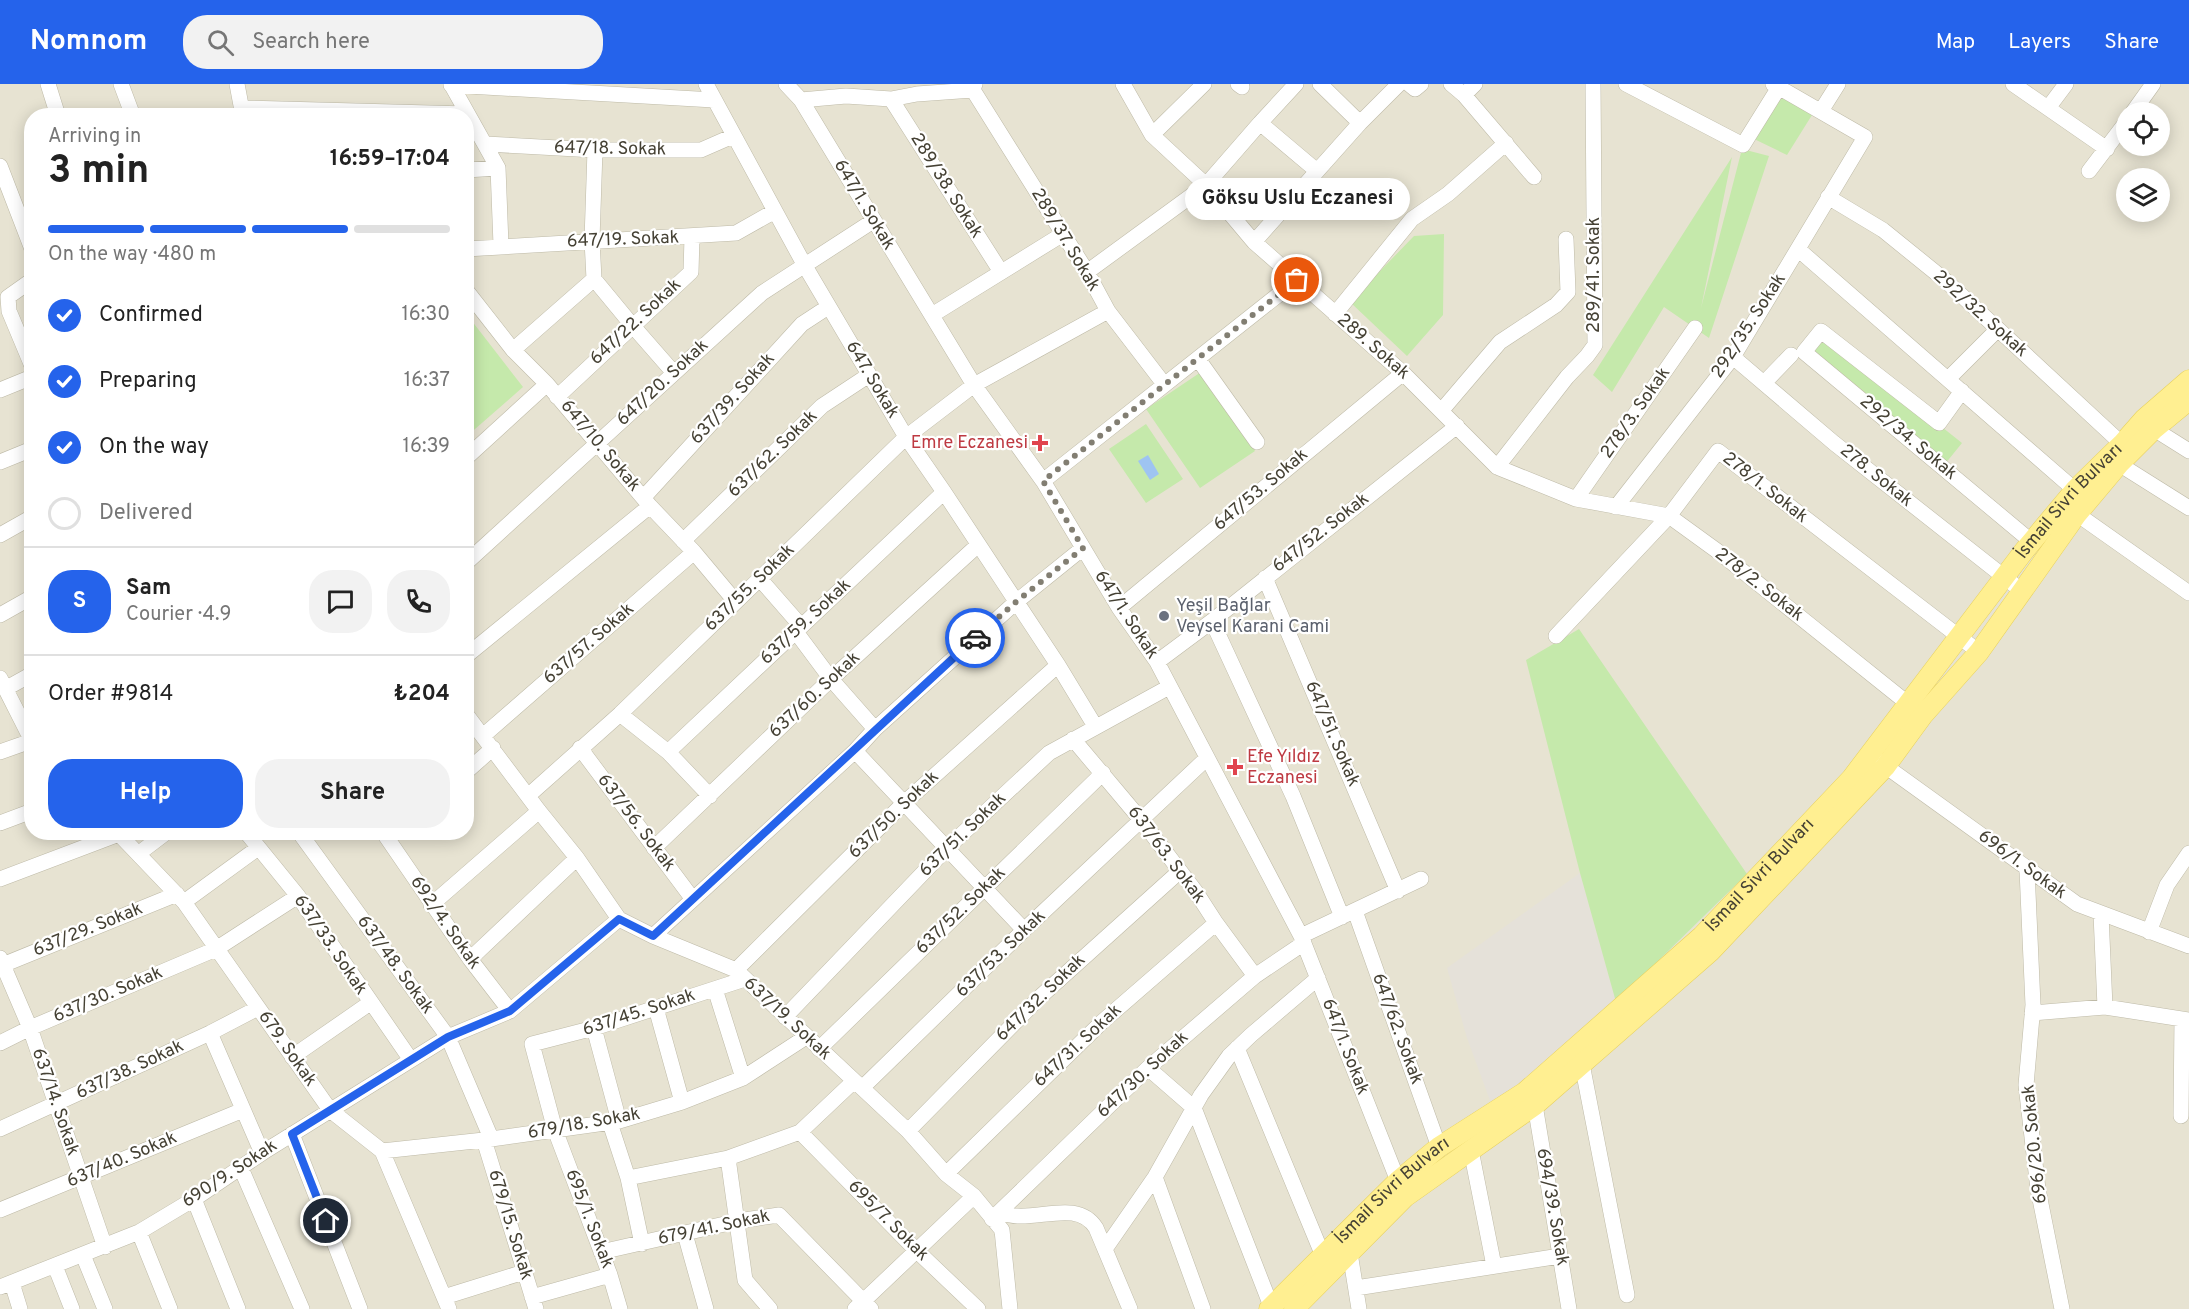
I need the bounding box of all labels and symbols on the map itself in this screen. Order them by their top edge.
street label: 289/38. Sokak [904,129,988,243]
street label: 647/18. Sokak [554,137,666,161]
street label: 647/1. Sokak [828,156,900,254]
callout: Göksu Uslu Eczanesi [1184,178,1410,220]
street label: 289/37. Sokak [1025,184,1105,296]
street label: 289/41. Sokak [1583,217,1606,333]
street label: 647/19. Sokak [566,227,680,253]
pin [1271,254,1322,305]
street label: 292/32. Sokak [1928,265,2032,363]
street label: 292/35. Sokak [1707,269,1791,383]
street label: 647/22. Sokak [585,274,687,370]
street label: 289. Sokak [1332,309,1414,385]
street label: 647/20. Sokak [612,335,714,431]
street label: 647. Sokak [840,337,904,423]
street label: 637/39. Sokak [686,348,780,450]
street label: 278/3. Sokak [1596,363,1676,463]
street label: 292/34. Sokak [1854,390,1962,486]
street label: 647/10. Sokak [555,395,645,497]
street label: 637/62. Sokak [723,405,823,503]
place label: Emre Eczanesi [911,432,1028,455]
marker: Emre Eczanesi [1033,436,1047,450]
street label: İsmail Sivri Bulvarı [2009,438,2128,564]
street label: 278. Sokak [1835,440,1917,512]
street label: 647/53. Sokak [1209,444,1313,536]
street label: 278/1. Sokak [1718,447,1812,529]
street label: 647/52. Sokak [1268,488,1374,578]
street label: 637/55. Sokak [700,539,800,637]
street label: 278/2. Sokak [1710,543,1808,627]
street label: 647/1. Sokak [1089,566,1163,664]
street label: 637/59. Sokak [756,574,856,670]
place label: Yeşil Bağlar Veysel Karani Cami [1176,595,1329,639]
street label: 637/57. Sokak [539,598,639,690]
courier [945,608,1005,668]
marker: Yeşil Bağlar Veysel Karani Cami [1157,609,1171,623]
street label: 637/60. Sokak [764,647,866,743]
street label: 647/51. Sokak [1299,678,1365,790]
place label: Efe Yıldız Eczanesi [1247,746,1320,790]
marker: Efe Yıldız Eczanesi [1228,760,1242,774]
street label: 637/50. Sokak [844,766,944,864]
street label: 637/56. Sokak [592,770,680,876]
street label: 637/51. Sokak [915,788,1011,882]
street label: 637/63. Sokak [1122,802,1210,908]
street label: İsmail Sivri Bulvarı [1699,813,1819,937]
street label: 696/1. Sokak [1973,825,2071,905]
street label: 637/52. Sokak [911,862,1011,960]
street label: 692/4. Sokak [404,872,486,974]
street label: 637/33. Sokak [288,890,372,1000]
street label: 637/29. Sokak [30,898,146,962]
street label: 637/53. Sokak [951,905,1051,1003]
street label: 637/48. Sokak [351,911,439,1019]
street label: 647/32. Sokak [991,949,1091,1047]
street label: 637/30. Sokak [50,962,166,1028]
street label: 647/62. Sokak [1366,970,1428,1088]
street label: 637/19. Sokak [738,972,836,1066]
street label: 637/45. Sokak [580,984,698,1042]
street label: 647/1. Sokak [1316,995,1374,1099]
street label: 647/31. Sokak [1029,999,1127,1093]
street label: 679. Sokak [252,1007,322,1091]
street label: 647/30. Sokak [1092,1027,1194,1123]
street label: 637/38. Sokak [72,1035,188,1105]
street label: 637/14. Sokak [26,1045,84,1159]
street label: 696/20. Sokak [2017,1083,2053,1205]
street label: 679/18. Sokak [526,1103,642,1145]
street label: 637/40. Sokak [64,1126,180,1194]
street label: İsmail Sivri Bulvarı [1328,1132,1454,1249]
street label: 690/9. Sokak [178,1135,282,1213]
street label: 694/39. Sokak [1530,1146,1574,1268]
street label: 695/1. Sokak [560,1166,618,1272]
street label: 679/15. Sokak [482,1167,538,1283]
street label: 695/7. Sokak [842,1175,934,1267]
pin [300,1195,351,1246]
street label: 679/41. Sokak [656,1205,772,1251]

